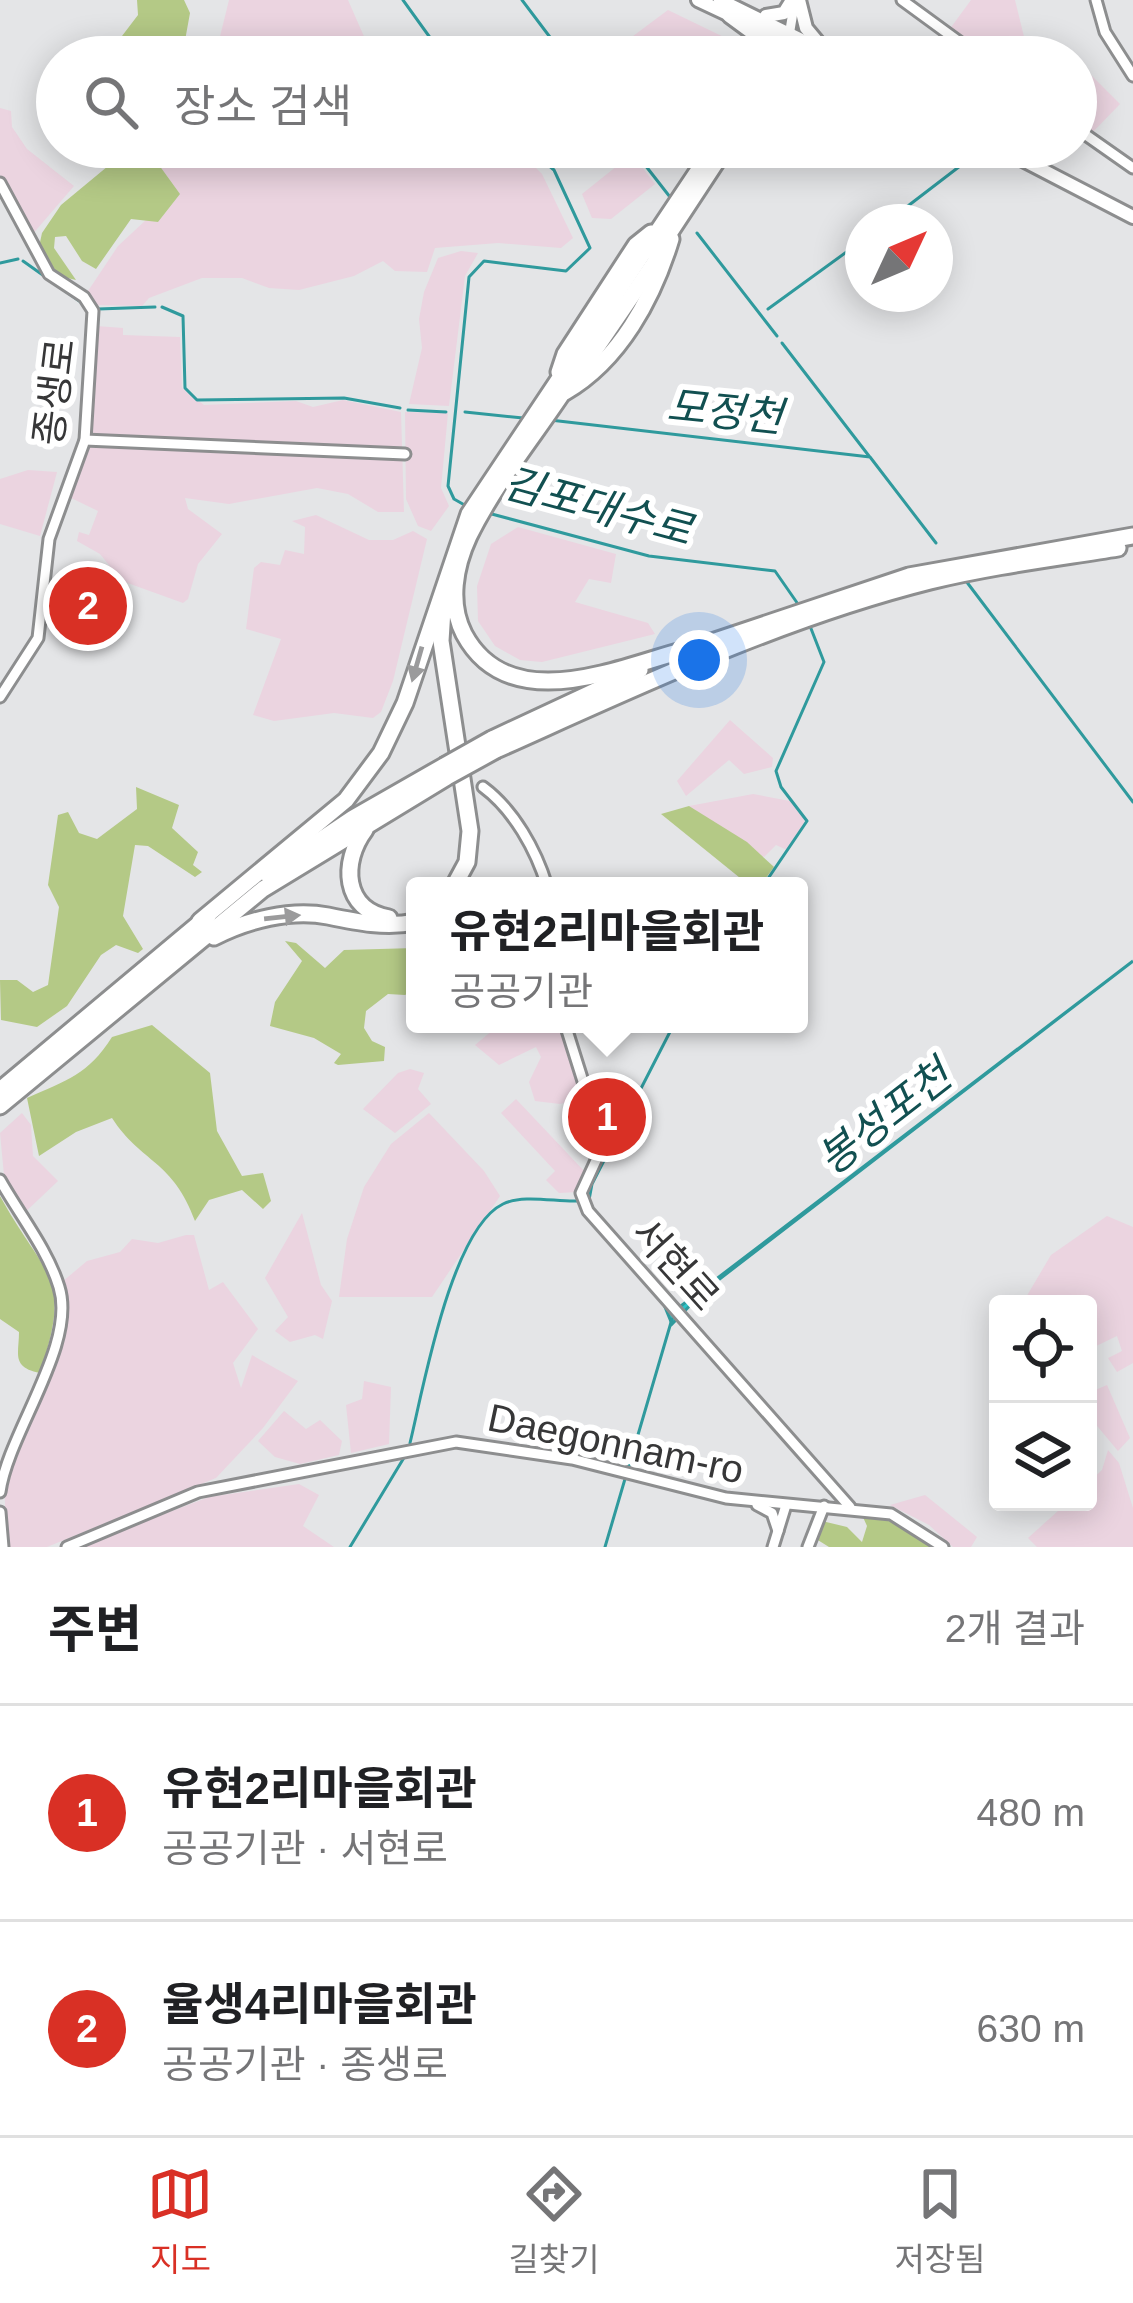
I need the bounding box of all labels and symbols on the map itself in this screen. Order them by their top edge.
north arrow [845,204,953,312]
street label: 종생로 [27,336,82,448]
water label: 모정천 [665,382,789,441]
water label: 김포대수로 [498,459,700,555]
pin: 2 [49,561,127,651]
your location [669,630,729,690]
one-way arrow [407,646,426,683]
one-way arrow [264,908,301,927]
water label: 봉성포천 [809,1049,963,1183]
pin: 1 [568,1072,646,1162]
street label: 서현로 [624,1210,728,1319]
street label: Daegonnam-ro [484,1395,748,1492]

